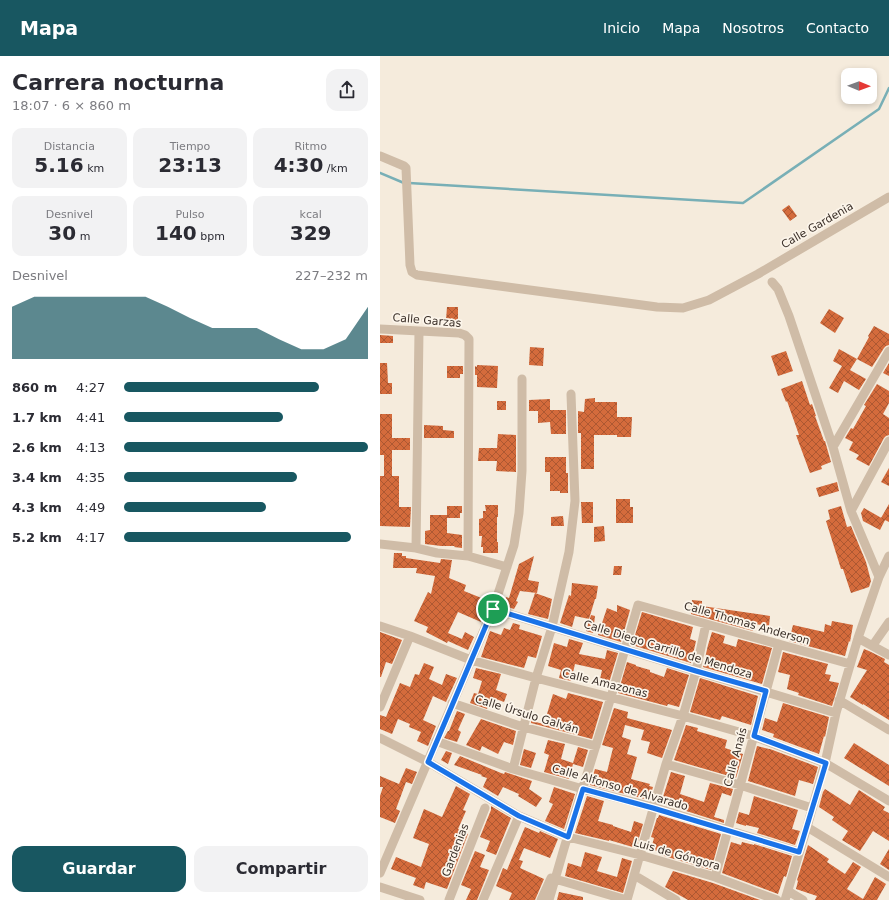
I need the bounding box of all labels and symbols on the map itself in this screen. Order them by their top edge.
north arrow [841,68,877,104]
street label: Calle Gardenia [779,200,856,251]
street label: Calle Garzas [392,311,462,330]
pin [476,592,510,626]
street label: Calle Thomas Anderson [683,599,811,648]
street label: Calle Diego Carrillo de Mendoza [582,618,754,681]
street label: Calle Amazonas [561,667,649,700]
street label: Calle Úrsulo Galván [473,692,580,736]
street label: Calle Anaís [721,726,750,788]
street label: Calle Alfonso de Alvarado [550,762,690,813]
street label: Gardenias [439,822,472,879]
street label: Luis de Góngora [632,836,722,873]

